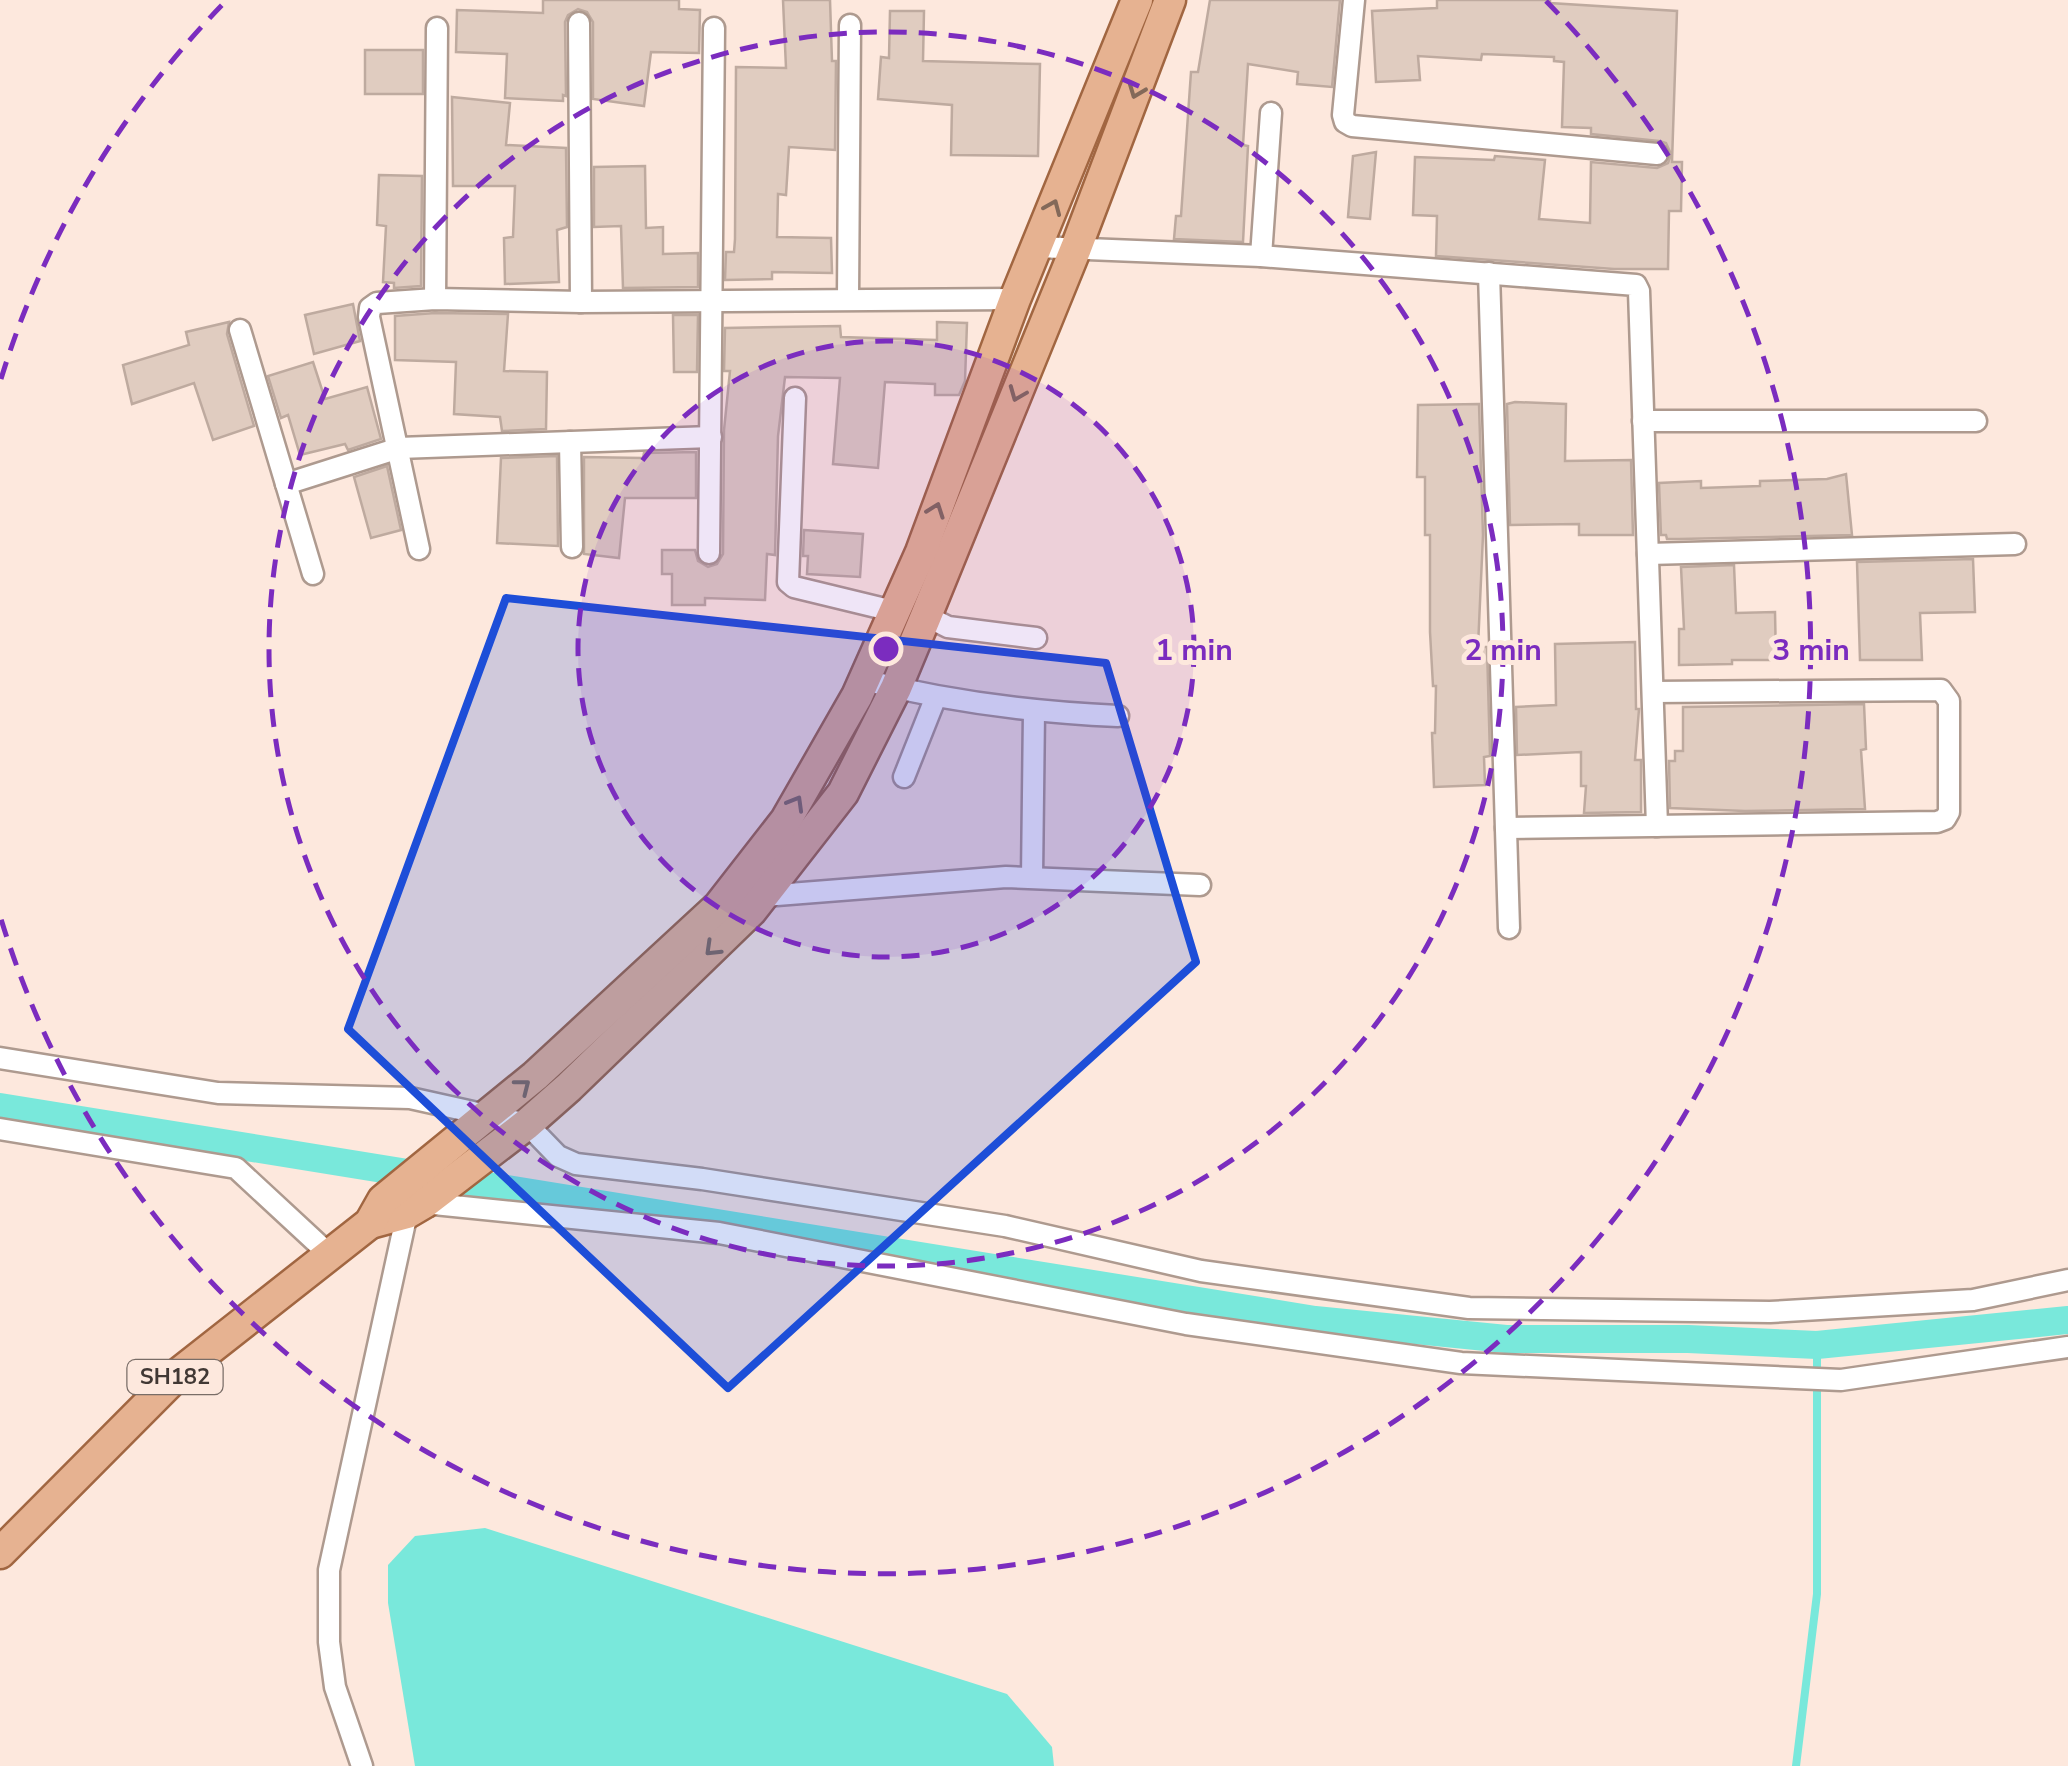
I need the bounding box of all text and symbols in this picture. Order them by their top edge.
one-way arrow [1127,82,1148,99]
one-way arrow [1041,199,1061,217]
one-way arrow [1009,384,1029,401]
one-way arrow [924,503,945,520]
text: 1 min [1155,630,1233,671]
text: 2 min [1464,630,1542,671]
text: 3 min [1772,630,1850,671]
centre of rings [868,631,904,667]
one-way arrow [783,796,803,814]
one-way arrow [705,937,724,955]
one-way arrow [512,1080,530,1098]
road number: SH182 [128,1360,222,1394]

